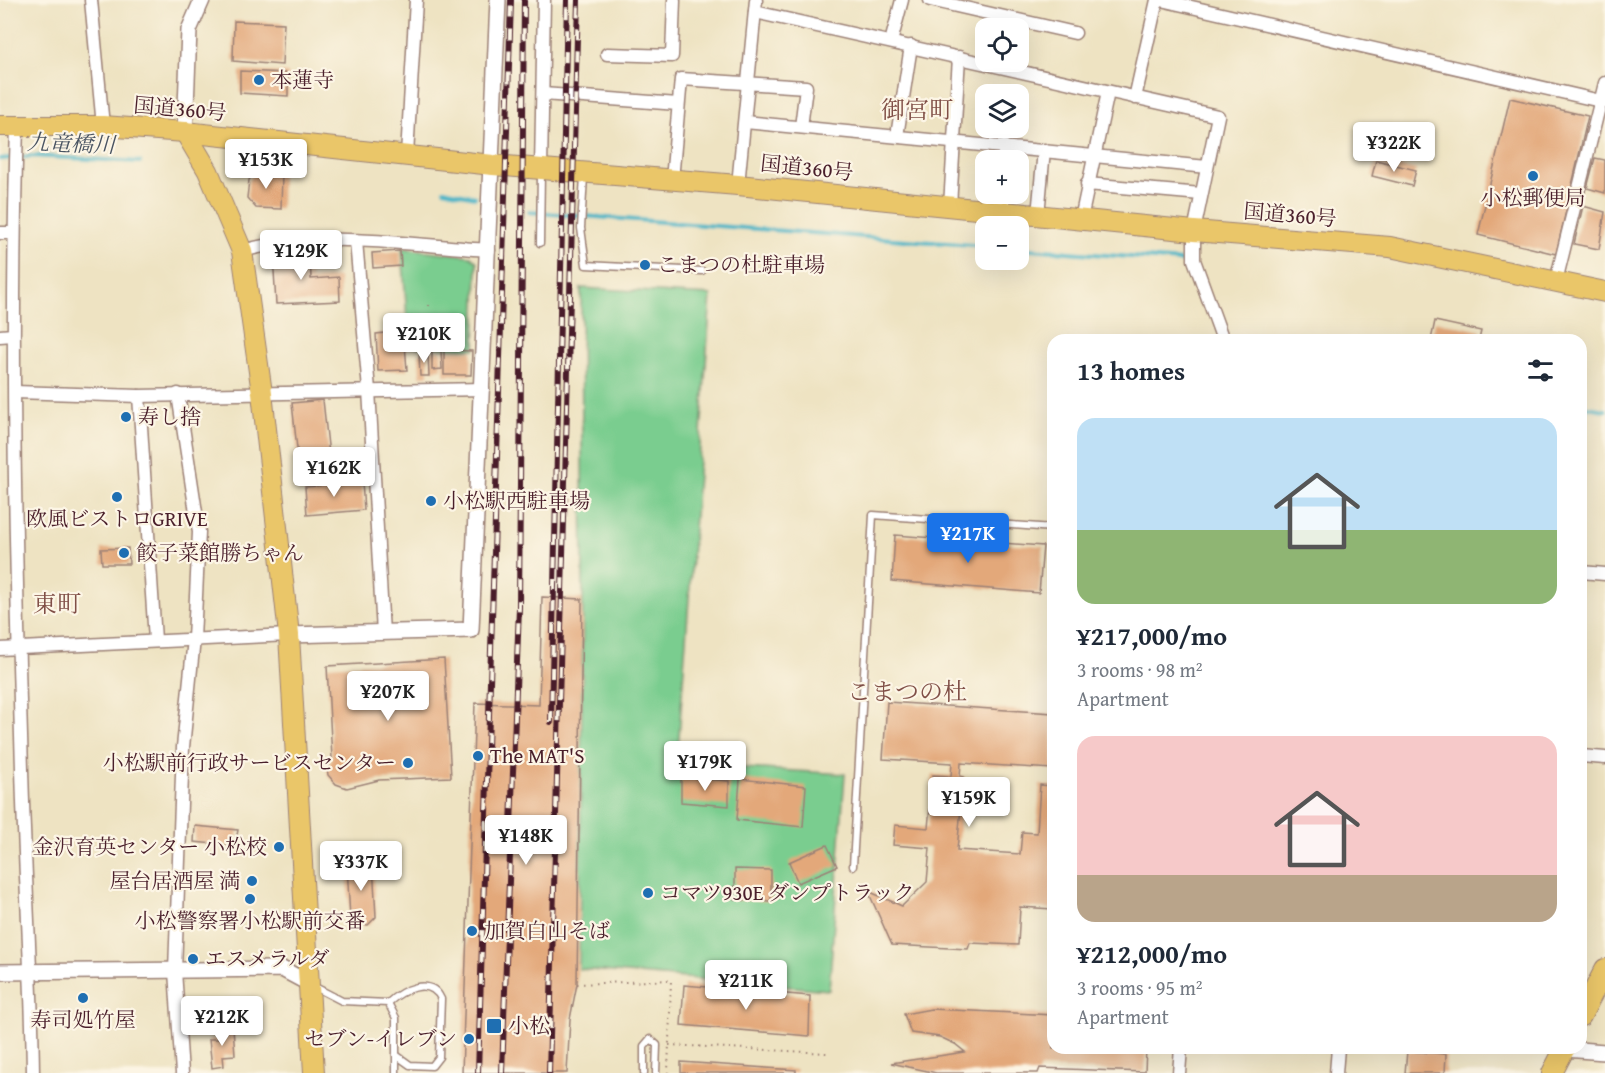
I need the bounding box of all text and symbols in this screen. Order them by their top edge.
map controls [975,18,1029,270]
button: locate [975,18,1029,72]
place label: 本蓮寺 [271,64,334,95]
marker: 本蓮寺 [252,73,266,87]
button: layers [975,84,1029,138]
street label: 国道360号 [132,89,228,128]
district label: 御宮町 [881,92,953,127]
pin: ¥322K [1352,122,1436,173]
water label: 九竜橋川 [26,125,118,161]
text: ¥322K [1367,127,1421,156]
pin: ¥153K [224,139,308,190]
text: ¥153K [239,144,293,173]
street label: 国道360号 [759,147,855,188]
button: + [975,150,1029,204]
marker: 小松郵便局 [1526,169,1540,183]
place label: 小松郵便局 [1481,182,1586,213]
street label: 国道360号 [1242,195,1338,234]
button: − [975,216,1029,270]
pin: ¥129K [259,230,343,281]
text: ¥129K [274,235,328,264]
place label: こまつの杜駐車場 [657,249,825,280]
marker: こまつの杜駐車場 [638,258,652,272]
pin: ¥210K [382,313,466,364]
text: ¥210K [397,318,451,347]
text: 13 homes [1077,351,1185,390]
icon: filters [1524,354,1557,387]
place label: 寿し捨 [138,401,201,432]
marker: 寿し捨 [119,410,133,424]
pin: ¥162K [292,447,376,498]
text: ¥162K [307,452,361,481]
icon: home [1263,457,1371,565]
place label: 小松駅西駐車場 [443,485,590,516]
marker: 欧風ビストロGRIVE [110,490,124,504]
marker: 小松駅西駐車場 [424,494,438,508]
place label: 欧風ビストロGRIVE [26,503,208,534]
pin: ¥217K [926,513,1010,564]
text: ¥217K [941,518,995,547]
place label: 餃子菜館勝ちゃん [136,537,304,568]
marker: 餃子菜館勝ちゃん [117,546,131,560]
district label: 東町 [33,586,81,621]
text: ¥217,000/mo [1077,616,1227,655]
text: 3 rooms · 98 m² [1077,655,1203,684]
pin: ¥207K [346,671,430,722]
district label: こまつの杜 [847,674,967,709]
text: ¥207K [361,676,415,705]
text: Apartment [1077,684,1169,713]
place label: The MAT'S [490,740,584,771]
pin: ¥179K [663,741,747,792]
text: ¥179K [678,746,732,775]
place label: 小松駅前行政サービスセンター [103,747,396,778]
marker: The MAT'S [471,749,485,763]
marker: 小松駅前行政サービスセンター [401,756,415,770]
icon: home [1263,775,1371,883]
pin: ¥159K [927,777,1011,828]
text: ¥159K [942,782,996,811]
pin: ¥148K [484,815,568,866]
text: ¥148K [499,820,553,849]
place label: 金沢育英センター 小松校 [32,831,267,862]
marker: 金沢育英センター 小松校 [272,840,286,854]
pin: ¥337K [319,841,403,892]
text: ¥337K [334,846,388,875]
place label: 屋台居酒屋 満 [109,865,240,896]
marker: 屋台居酒屋 満 [245,874,259,888]
place label: コマツ930E ダンプトラック [660,877,915,908]
marker: コマツ930E ダンプトラック [641,886,655,900]
marker: 小松警察署小松駅前交番 [243,892,257,906]
place label: 小松警察署小松駅前交番 [135,905,366,936]
place label: 加賀白山そば [484,915,610,946]
marker: 加賀白山そば [465,924,479,938]
text: ¥212,000/mo [1077,934,1227,973]
place label: エスメラルダ [205,943,330,974]
marker: エスメラルダ [186,952,200,966]
pin: ¥211K [704,960,788,1011]
text: ¥211K [719,965,773,994]
text: 3 rooms · 95 m² [1077,973,1203,1002]
marker: 寿司処竹屋 [76,991,90,1005]
pin: ¥212K [180,996,264,1047]
text: ¥212K [195,1001,249,1030]
text: Apartment [1077,1002,1169,1031]
place label: 寿司処竹屋 [31,1004,136,1035]
place label: 小松 [508,1010,550,1041]
marker: 小松 [485,1017,503,1035]
place label: セブン-イレブン [304,1023,457,1054]
marker: セブン-イレブン [462,1032,476,1046]

